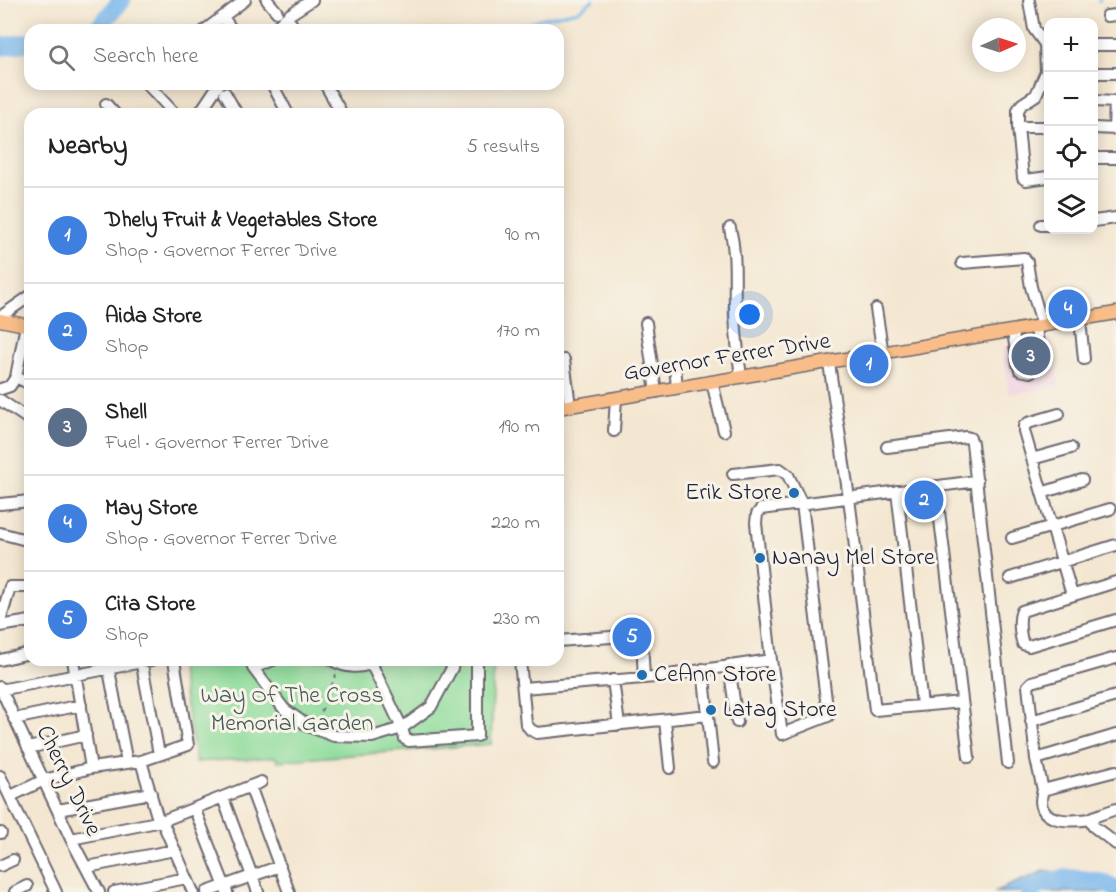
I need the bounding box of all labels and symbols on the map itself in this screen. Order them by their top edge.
north arrow [972,18,1026,72]
pin: 4 [1048,286,1088,332]
your location [735,300,764,329]
street label: Governor Ferrer Drive [621,324,833,392]
pin: 3 [1012,334,1050,378]
pin: 1 [850,342,888,386]
place label: Erik Store [685,476,782,511]
pin: 2 [904,478,944,522]
marker: Erik Store [787,486,801,500]
place label: Nanay Mel Store [772,541,935,577]
marker: Nanay Mel Store [753,551,767,565]
pin: 5 [612,614,652,660]
place label: CeAnn Store [654,658,777,693]
marker: CeAnn Store [635,668,649,682]
park label: Way Of The Cross Memorial Garden [200,679,384,742]
place label: Latag Store [723,693,837,728]
marker: Latag Store [704,703,718,717]
street label: Cherry Drive [25,720,110,843]

